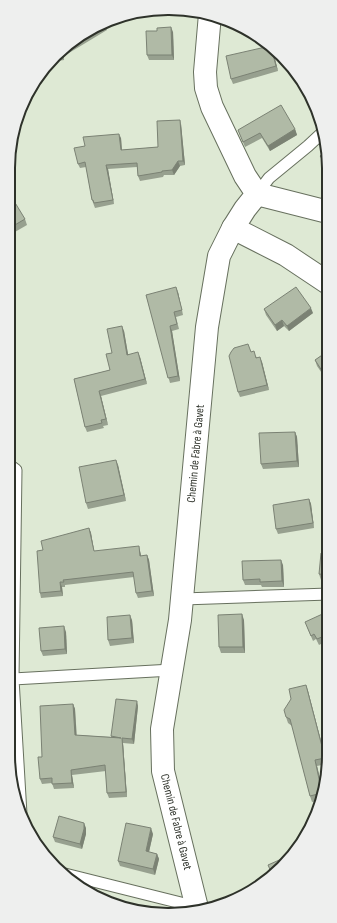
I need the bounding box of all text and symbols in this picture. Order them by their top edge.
street label: Chemin de Fabre à Gavet [183,403,207,503]
street label: Chemin de Fabre à Gavet [157,772,195,872]

